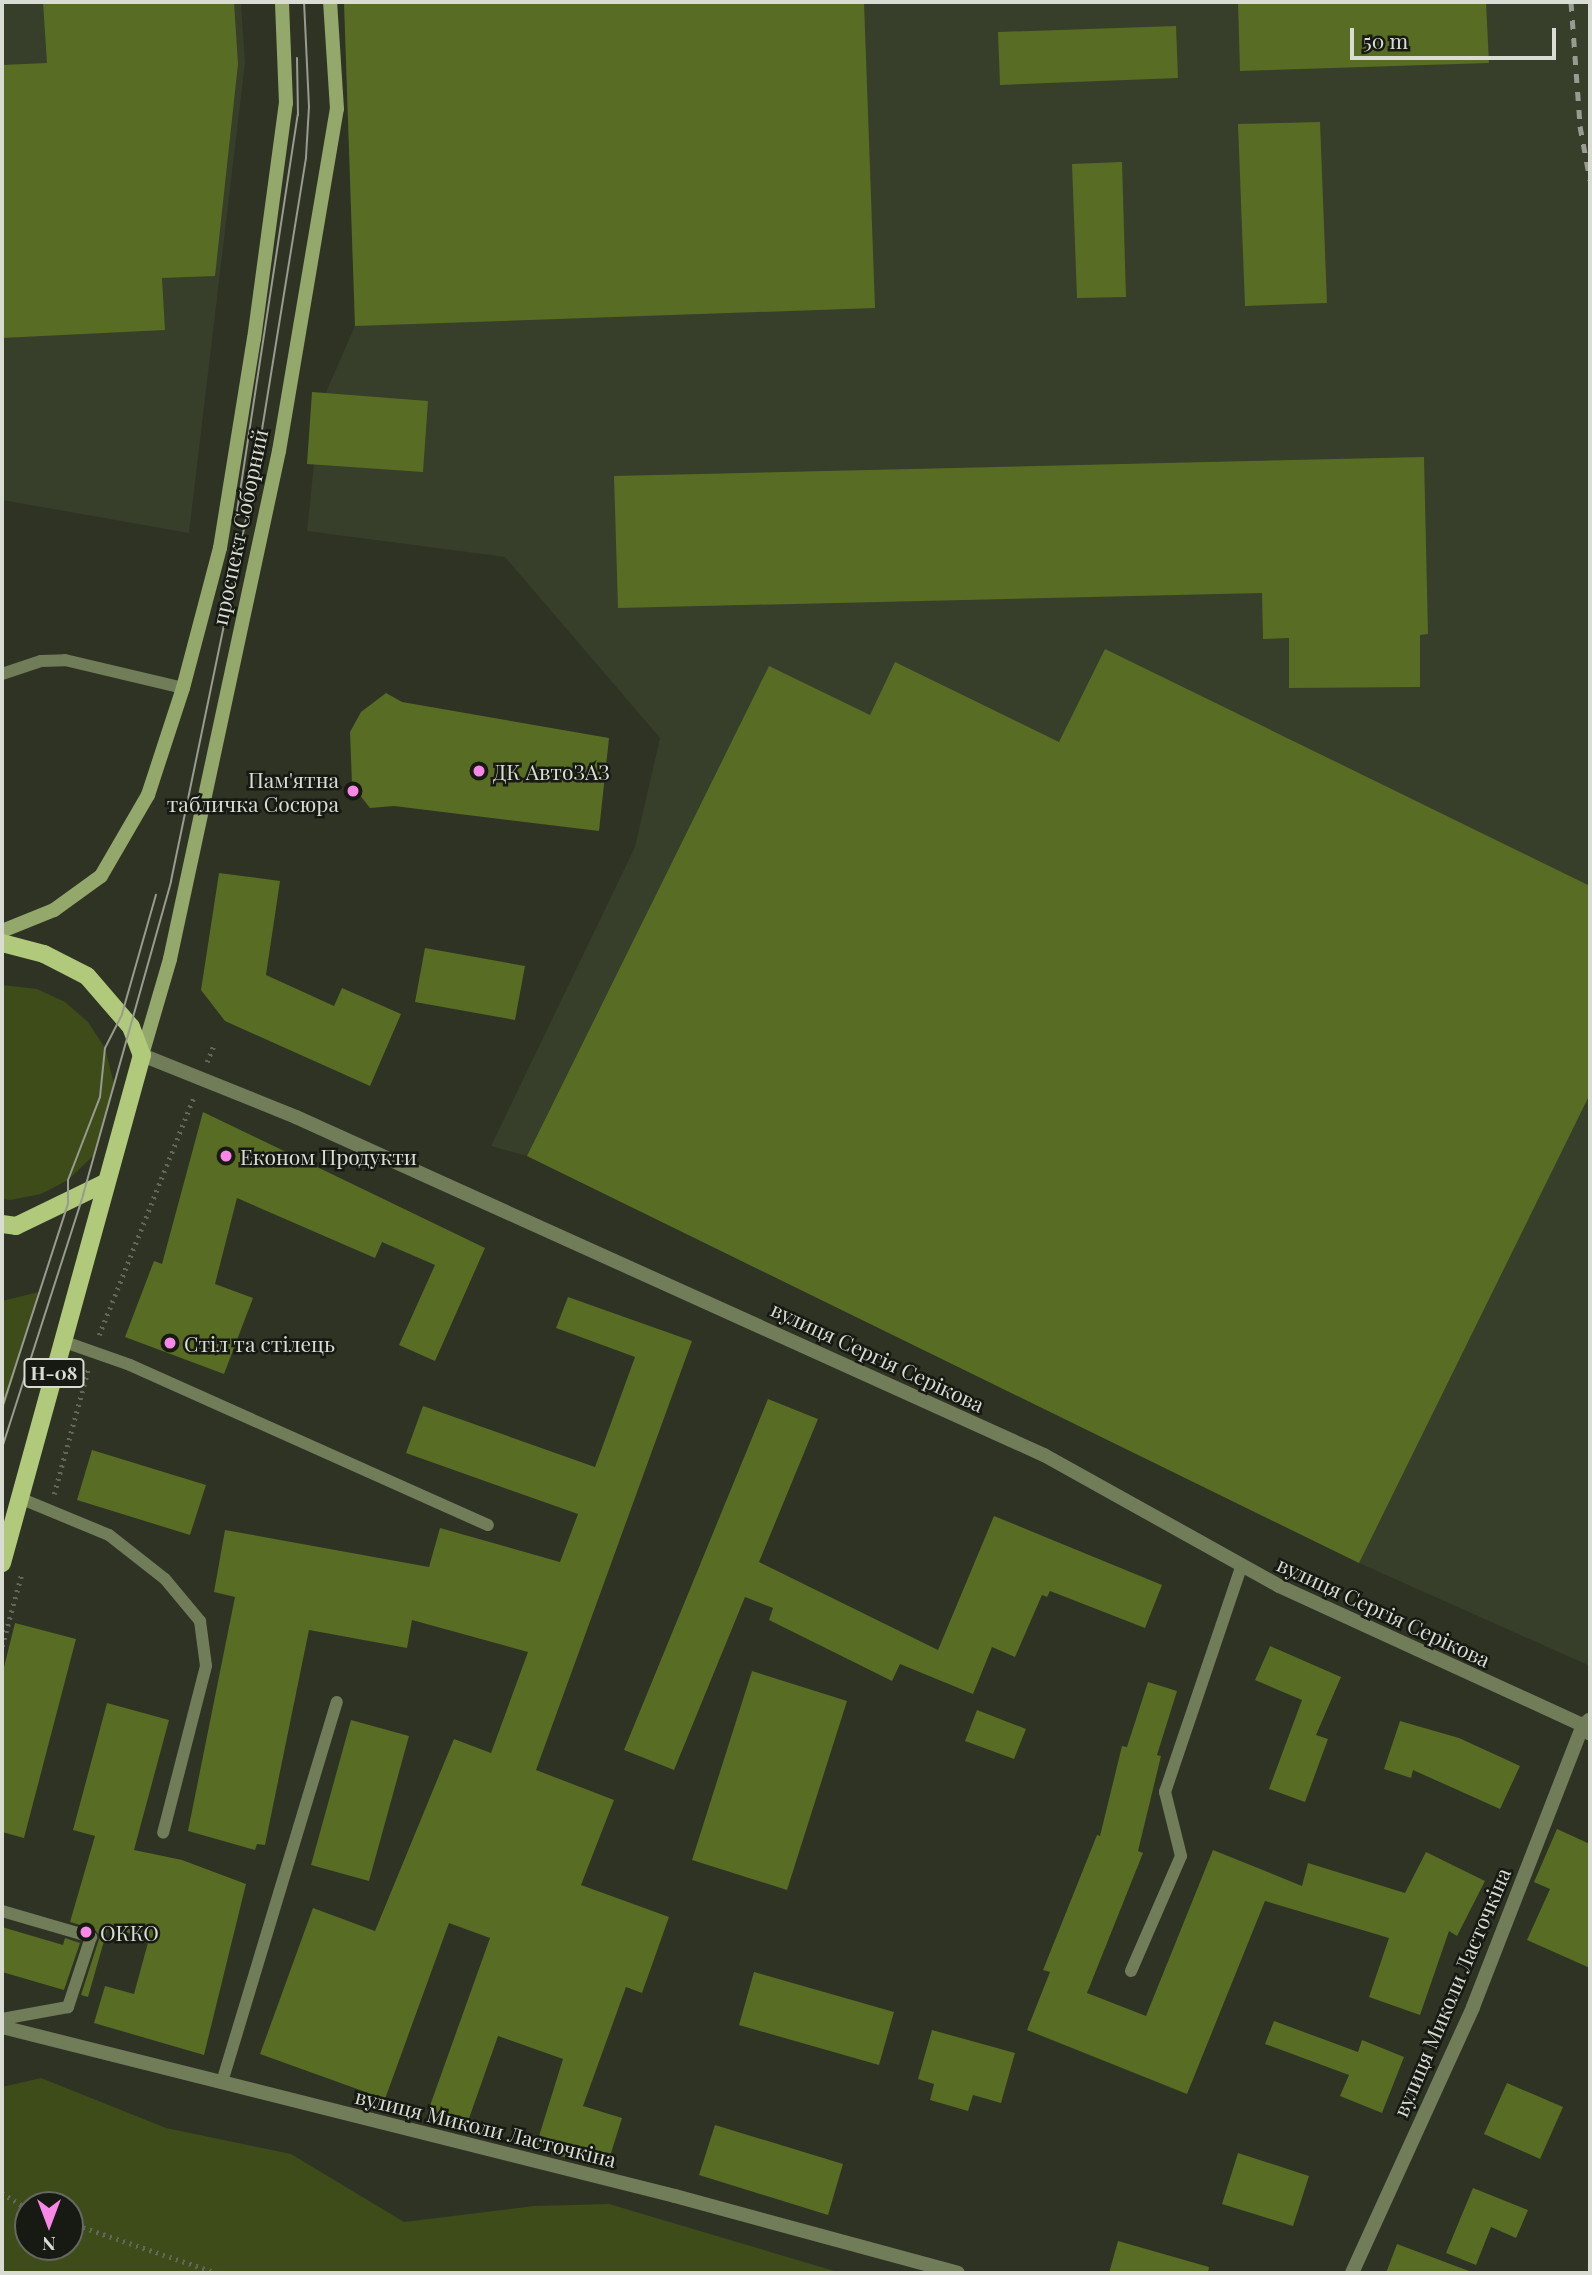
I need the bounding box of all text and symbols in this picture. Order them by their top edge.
scale bar [1354,14,1560,58]
text: 50 m [1363,26,1408,54]
street label: проспект Соборний [206,427,272,627]
place label: ДК АвтоЗАЗ [493,758,610,784]
marker: ДК АвтоЗАЗ [471,763,487,779]
place label: Пам'ятна табличка Сосюра [167,766,339,816]
marker: Пам'ятна табличка Сосюра [345,783,361,799]
place label: Економ Продукти [240,1143,417,1169]
marker: Економ Продукти [218,1148,234,1164]
street label: вулиця Сергія Серікова [767,1296,989,1416]
place label: Стіл та стілець [184,1330,335,1356]
marker: Стіл та стілець [162,1335,178,1351]
road number: Н-08 [22,1358,86,1388]
street label: вулиця Сергія Серікова [1273,1551,1495,1671]
street label: вулиця Миколи Ласточкіна [1387,1864,1515,2120]
place label: ОККО [100,1919,159,1945]
marker: ОККО [78,1924,94,1940]
street label: вулиця Миколи Ласточкіна [353,2082,619,2172]
north arrow [14,2191,84,2261]
text: N [42,2232,56,2258]

